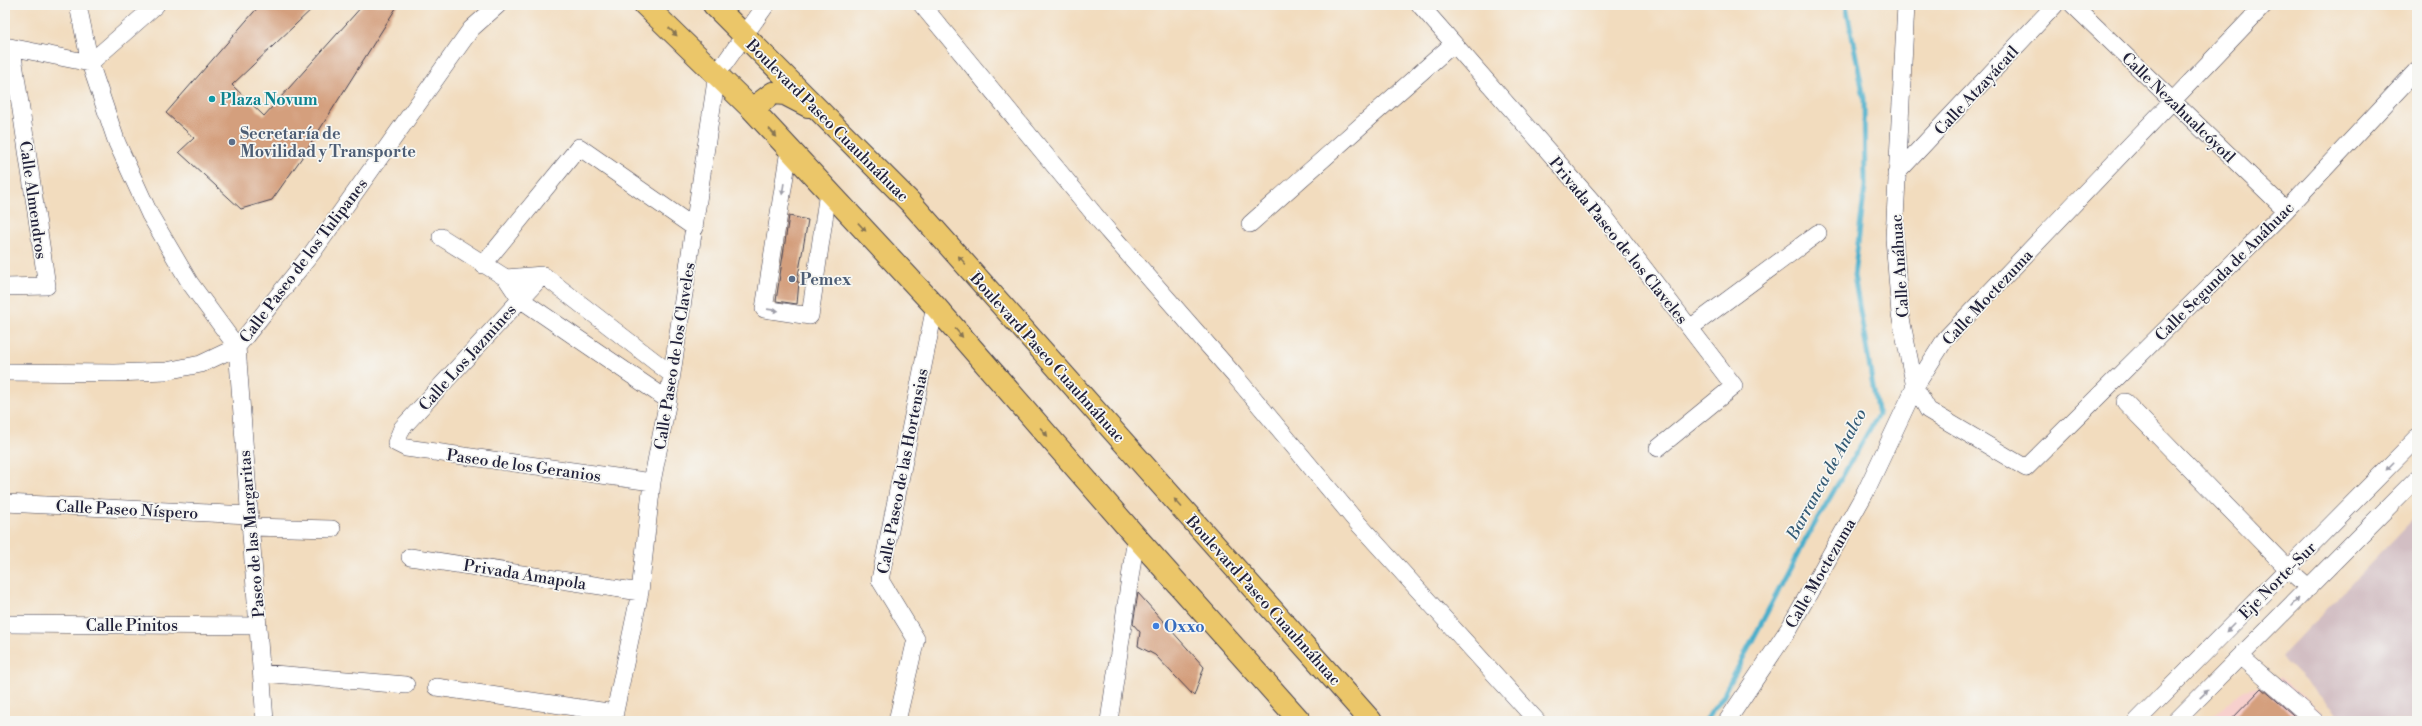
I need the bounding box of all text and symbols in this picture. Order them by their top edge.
one-way arrow [668,27,678,37]
street label: Boulevard Paseo Cuauhnáhuac [741,34,913,206]
street label: Calle Atzayácatl [1930,42,2023,139]
street label: Calle Nezahualcóyotl [2117,48,2240,167]
place label: Plaza Novum [220,90,318,110]
marker: Plaza Novum [207,94,217,104]
place label: Secretaría de Movilidad y Transporte [240,124,416,162]
one-way arrow [768,128,777,137]
marker: Secretaría de Movilidad y Transporte [227,137,237,147]
street label: Calle Almendros [15,140,51,260]
street label: Privada Paseo de los Claveles [1545,153,1692,328]
street label: Calle Paseo de los Tulipanes [235,174,372,347]
one-way arrow [780,183,786,195]
street label: Calle Segunda de Anáhuac [2151,198,2298,345]
street label: Calle Anáhuac [1886,214,1914,318]
one-way arrow [857,223,866,232]
street label: Calle Moctezuma [1938,245,2038,350]
one-way arrow [957,254,966,265]
street label: Calle Paseo de los Claveles [650,261,700,451]
street label: Boulevard Paseo Cuauhnáhuac [965,268,1129,447]
place label: Pemex [800,270,852,290]
marker: Pemex [787,274,797,284]
street label: Calle Los Jazmines [415,300,521,415]
one-way arrow [767,307,779,313]
one-way arrow [955,328,964,339]
street label: Calle Paseo de las Hortensias [873,367,933,576]
water label: Barranca de Analco [1781,405,1872,545]
one-way arrow [1040,426,1049,437]
street label: Paseo de los Geranios [445,445,602,487]
street label: Paseo de las Margaritas [235,449,269,618]
one-way arrow [2385,461,2395,471]
street label: Calle Paseo Níspero [55,496,199,524]
one-way arrow [1174,499,1183,508]
street label: Boulevard Paseo Cuauhnáhuac [1181,511,1345,690]
street label: Calle Moctezuma [1781,514,1861,632]
street label: Eje Norte-Sur [2235,538,2321,624]
street label: Privada Amapola [462,555,589,595]
one-way arrow [2290,597,2300,607]
street label: Calle Pinitos [86,616,178,636]
place label: Oxxo [1164,617,1205,637]
marker: Oxxo [1151,621,1161,631]
one-way arrow [2225,623,2235,633]
one-way arrow [2199,689,2209,699]

